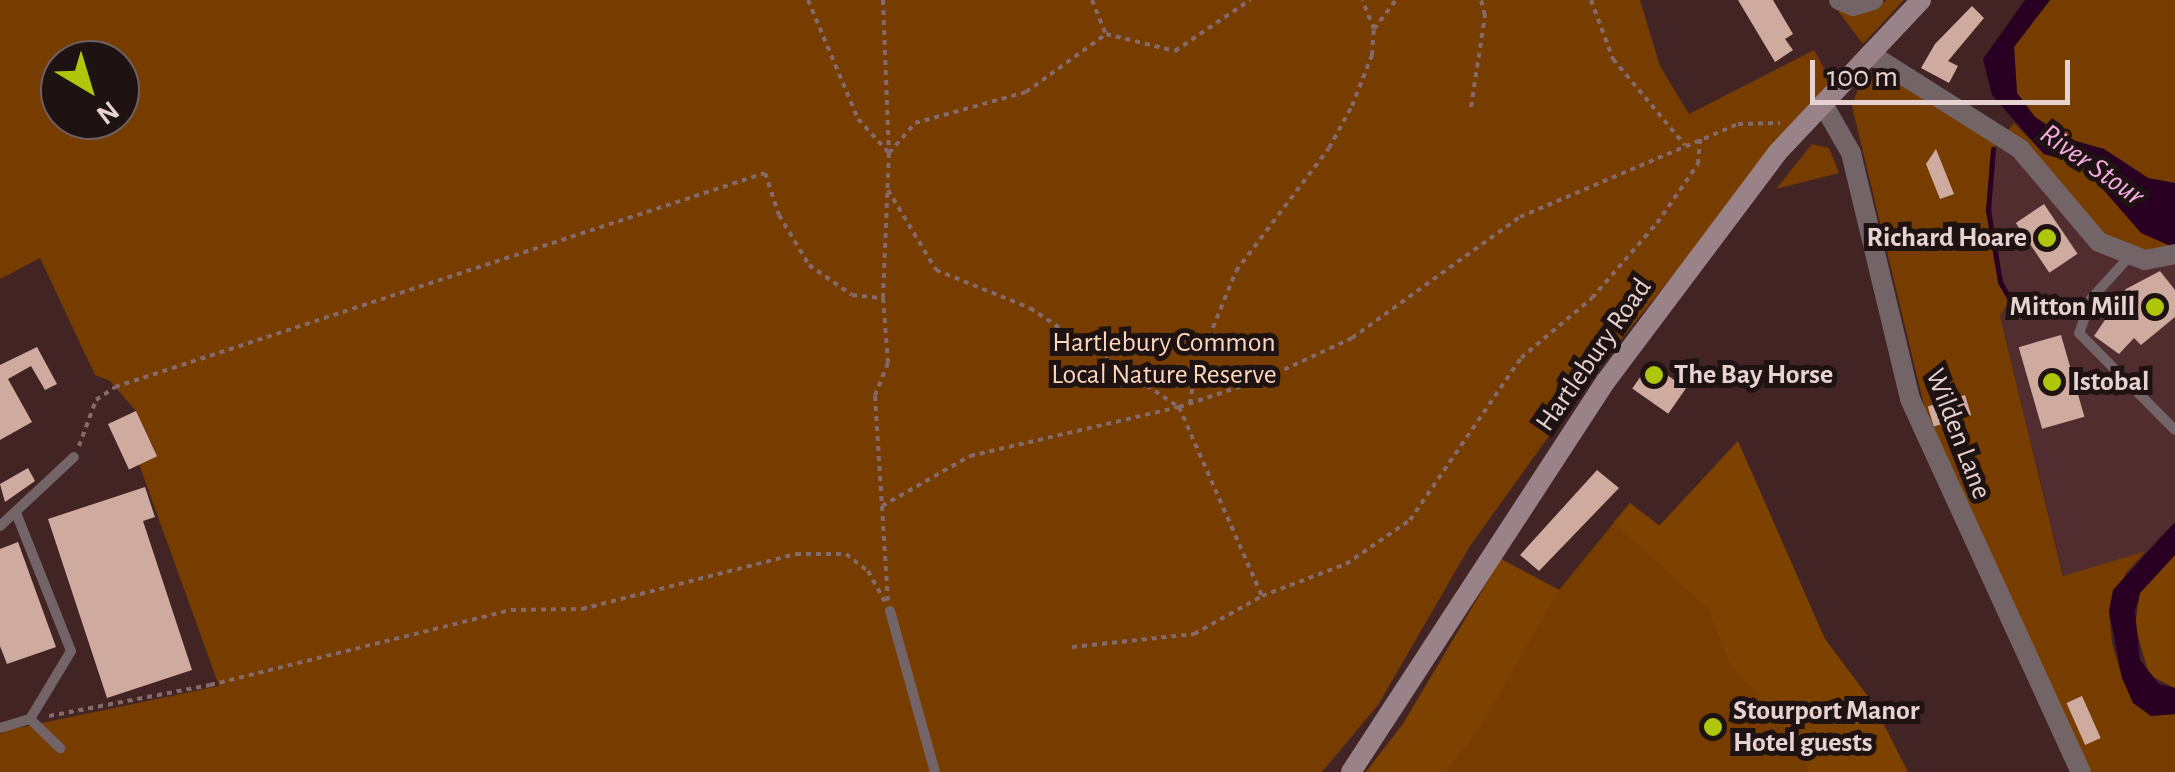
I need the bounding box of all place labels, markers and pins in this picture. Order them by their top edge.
place label: Richard Hoare [1867,221,2027,255]
marker: Richard Hoare [2036,227,2058,249]
place label: Mitton Mill [2010,290,2135,324]
marker: Mitton Mill [2144,296,2166,318]
place label: The Bay Horse [1674,358,1833,392]
marker: The Bay Horse [1643,364,1665,386]
place label: Istobal [2072,365,2149,399]
marker: Istobal [2041,371,2063,393]
place label: Stourport Manor Hotel guests [1733,694,1920,760]
marker: Stourport Manor Hotel guests [1702,716,1724,738]

